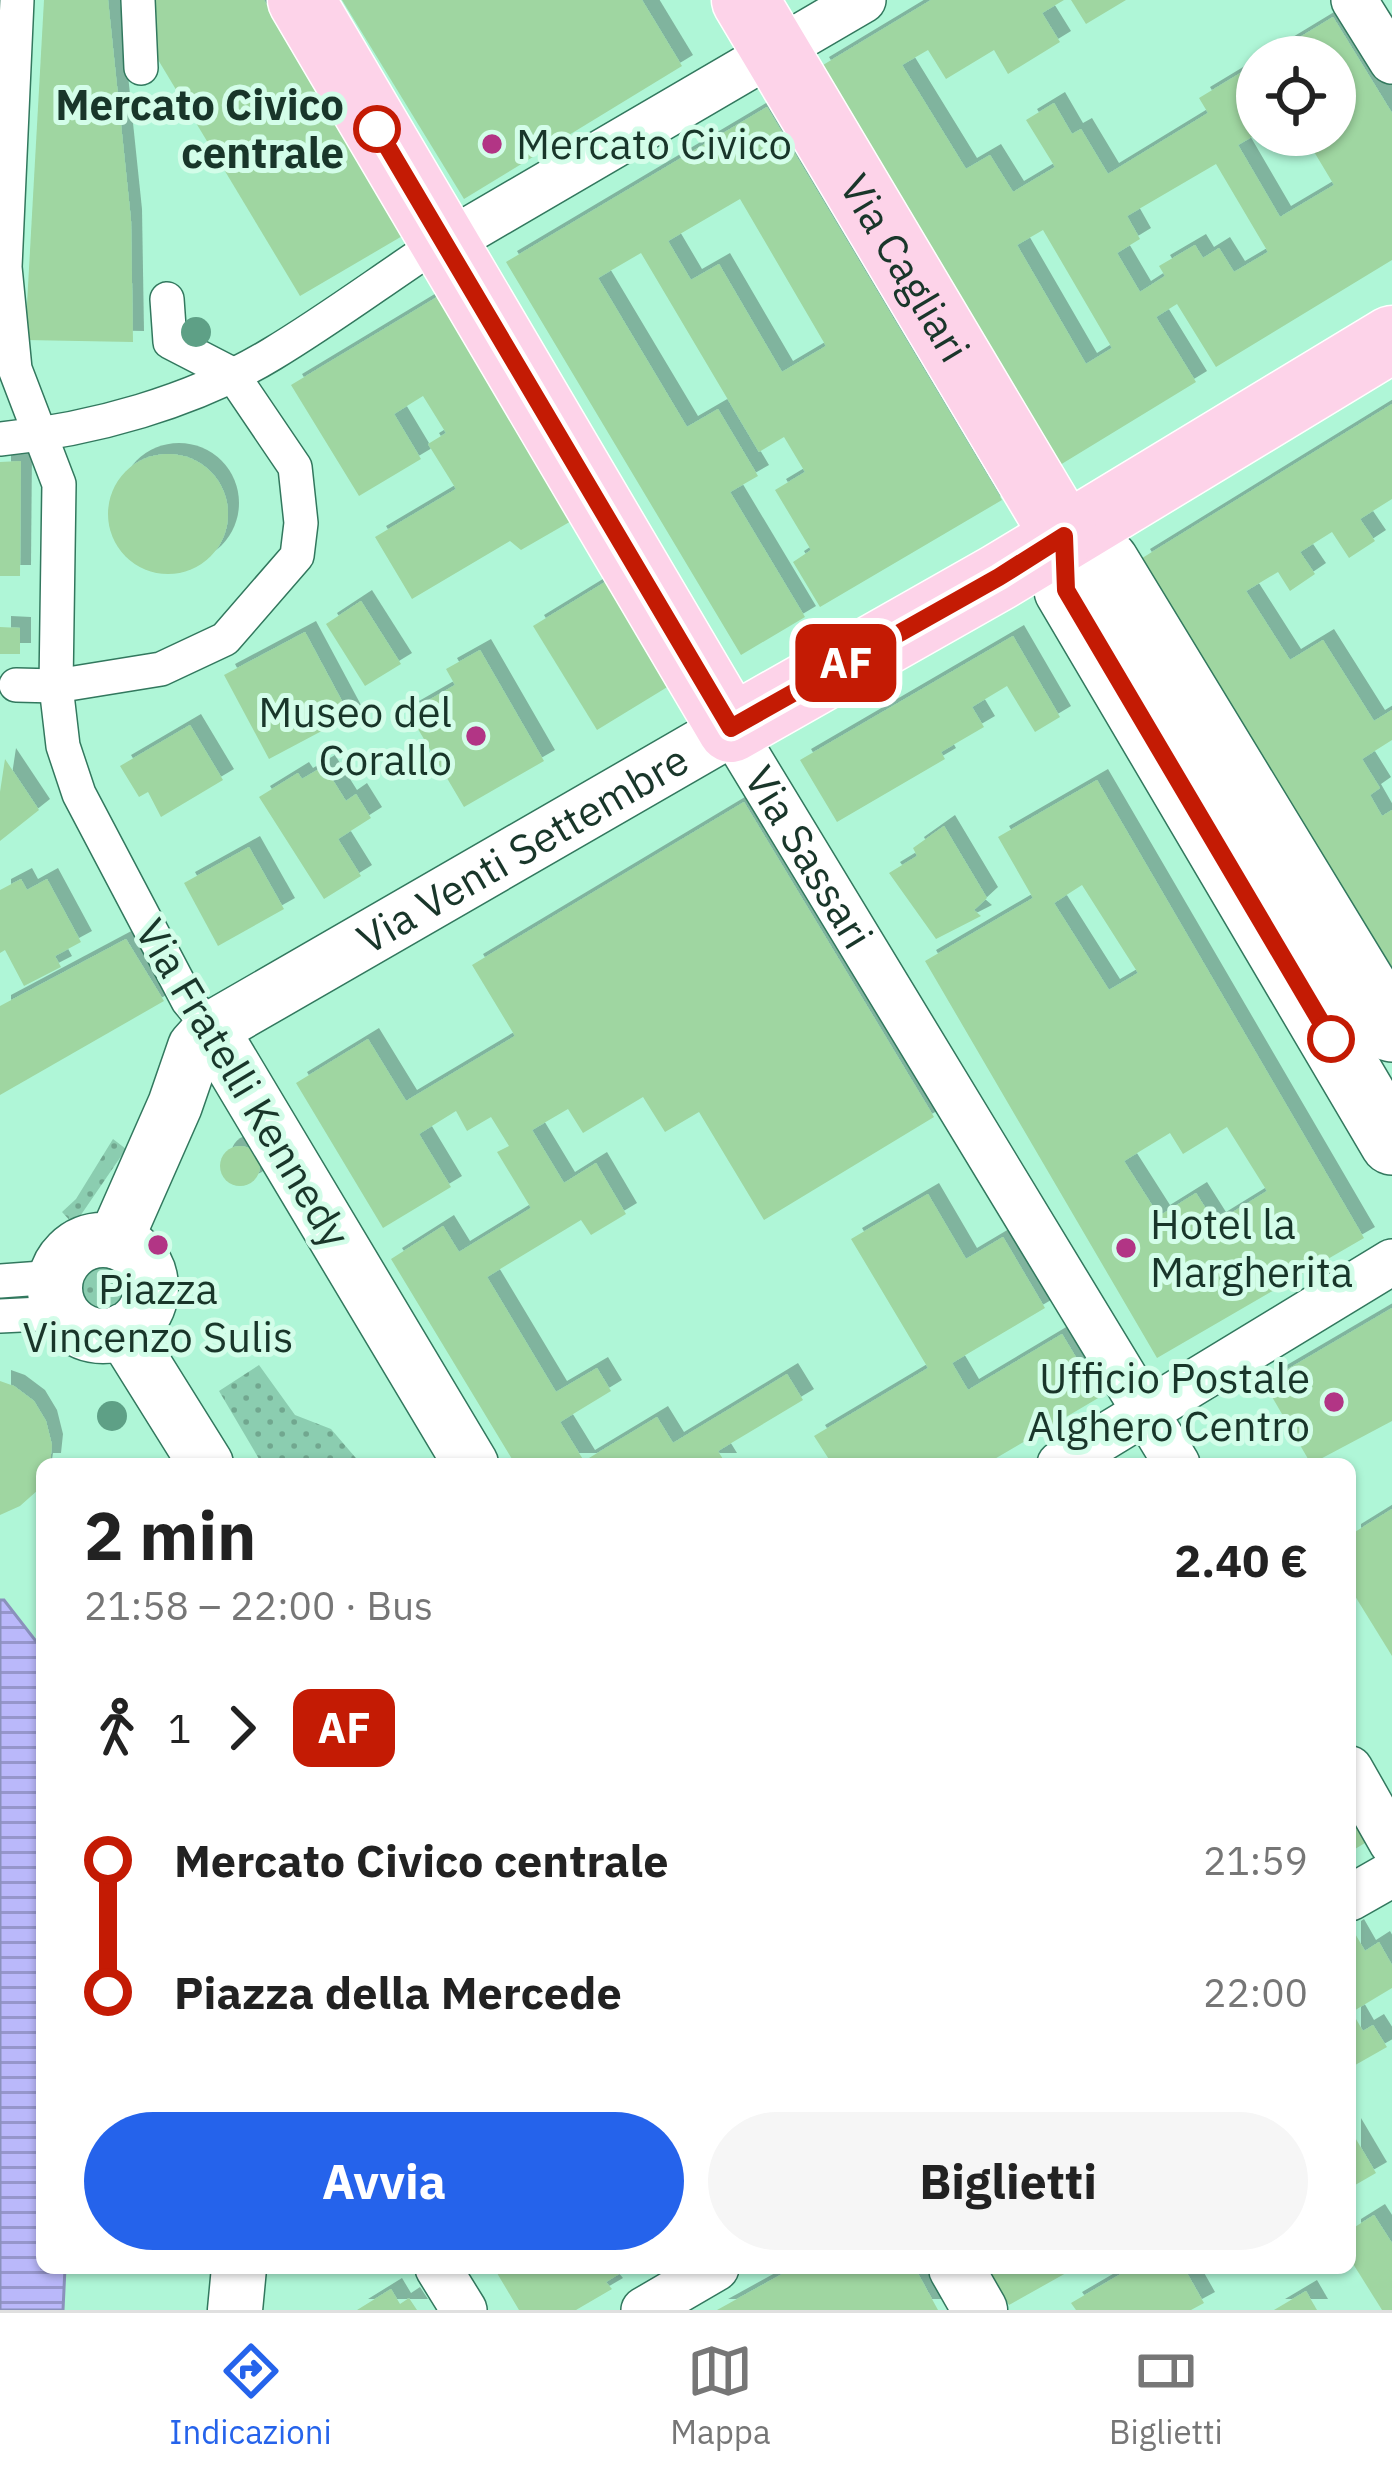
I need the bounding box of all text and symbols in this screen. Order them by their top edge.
map controls [1236,36,1356,156]
button: locate [1236,36,1356,156]
place label: Mercato Civico centrale [55,77,344,180]
marker: Mercato Civico centrale [355,107,399,151]
place label: Mercato Civico [516,116,792,171]
marker: Mercato Civico [479,131,505,157]
street label: Via Cagliari [828,164,982,372]
line badge: AF [792,624,900,702]
text: AF [819,635,873,690]
place label: Museo del Corallo [258,684,452,787]
marker: Museo del Corallo [463,723,489,749]
street label: Via Venti Settembre [347,732,698,966]
street label: Via Sassari [733,755,886,959]
street label: Via Fratelli Kennedy [124,908,363,1257]
unlabelled marker [1309,1017,1353,1061]
place label: Hotel la Margherita [1150,1196,1353,1299]
marker: Piazza Vincenzo Sulis [145,1232,171,1258]
marker: Hotel la Margherita [1113,1235,1139,1261]
place label: Piazza Vincenzo Sulis [23,1261,293,1364]
place label: Ufficio Postale Alghero Centro [1027,1350,1310,1453]
marker: Ufficio Postale Alghero Centro [1321,1389,1347,1415]
text: 2 min [84,1492,256,1578]
text: 2.40 € [1174,1531,1308,1589]
text: 21:58 – 22:00 · Bus [84,1580,433,1631]
icon: walk [84,1695,150,1761]
icon: forward [209,1695,275,1761]
text: AF [317,1700,371,1755]
text: 1 [168,1703,191,1754]
text: Mercato Civico centrale [174,1831,669,1889]
text: 21:59 [1203,1835,1308,1886]
text: Piazza della Mercede [174,1963,622,2021]
text: 22:00 [1203,1967,1308,2018]
button: Avvia [84,2112,684,2250]
button: Biglietti [708,2112,1308,2250]
tab: Indicazioni [169,2338,332,2453]
tab: Mappa [670,2338,771,2453]
tab: Biglietti [1109,2338,1223,2453]

